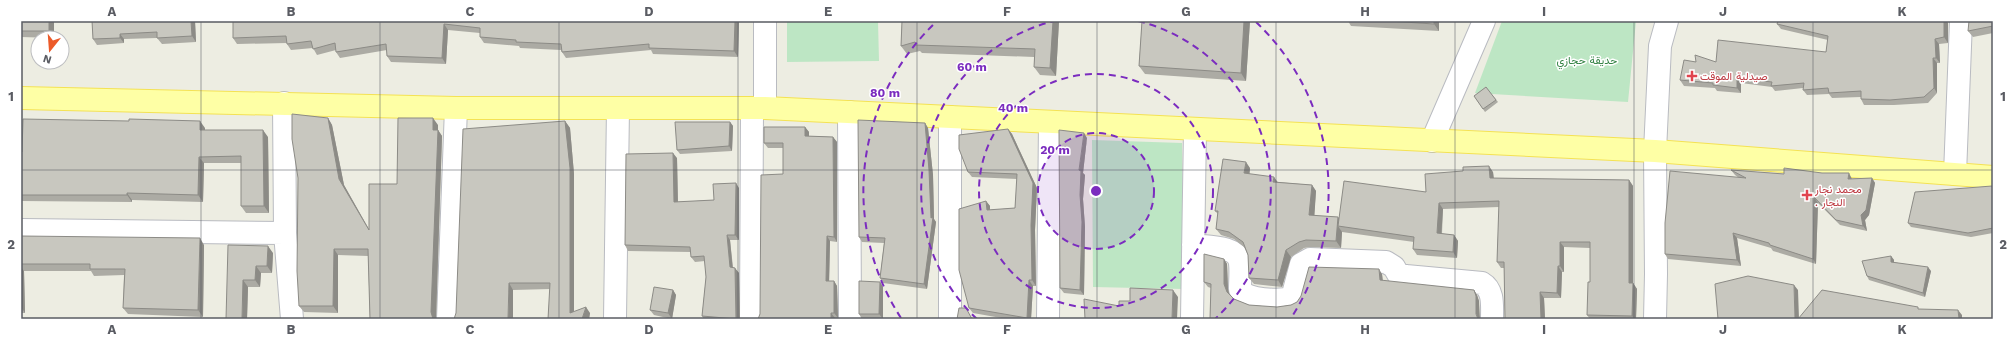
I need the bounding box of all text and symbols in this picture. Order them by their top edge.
text: A [108,4,117,19]
text: B [287,4,296,19]
text: C [466,4,475,19]
text: D [644,4,654,19]
text: E [824,4,832,19]
text: F [1003,4,1011,19]
text: G [1181,4,1191,19]
text: H [1360,4,1370,19]
text: I [1542,4,1546,19]
text: J [1719,4,1727,19]
text: K [1897,4,1907,19]
north arrow [30,30,70,70]
text: N [41,52,53,66]
park label: حديقة حجازي [1557,54,1617,70]
text: 60 m [957,60,987,74]
place label: صيدلية الموقت [1700,70,1768,83]
marker: صيدلية الموقت [1687,71,1697,81]
text: 80 m [870,86,900,100]
text: 1 [8,89,14,104]
text: 1 [2000,89,2006,104]
text: 40 m [998,101,1028,115]
text: 20 m [1040,143,1070,157]
place label: محمد نجار . النجار [1814,183,1862,209]
centre of rings [1089,184,1103,198]
marker: محمد نجار . النجار [1802,190,1812,200]
text: 2 [7,237,15,252]
text: 2 [1999,237,2007,252]
text: A [108,322,117,337]
text: B [287,322,296,337]
text: C [466,322,475,337]
text: D [644,322,654,337]
text: E [824,322,832,337]
text: F [1003,322,1011,337]
text: G [1181,322,1191,337]
text: H [1360,322,1370,337]
text: I [1542,322,1546,337]
text: J [1719,322,1727,337]
text: K [1897,322,1907,337]

